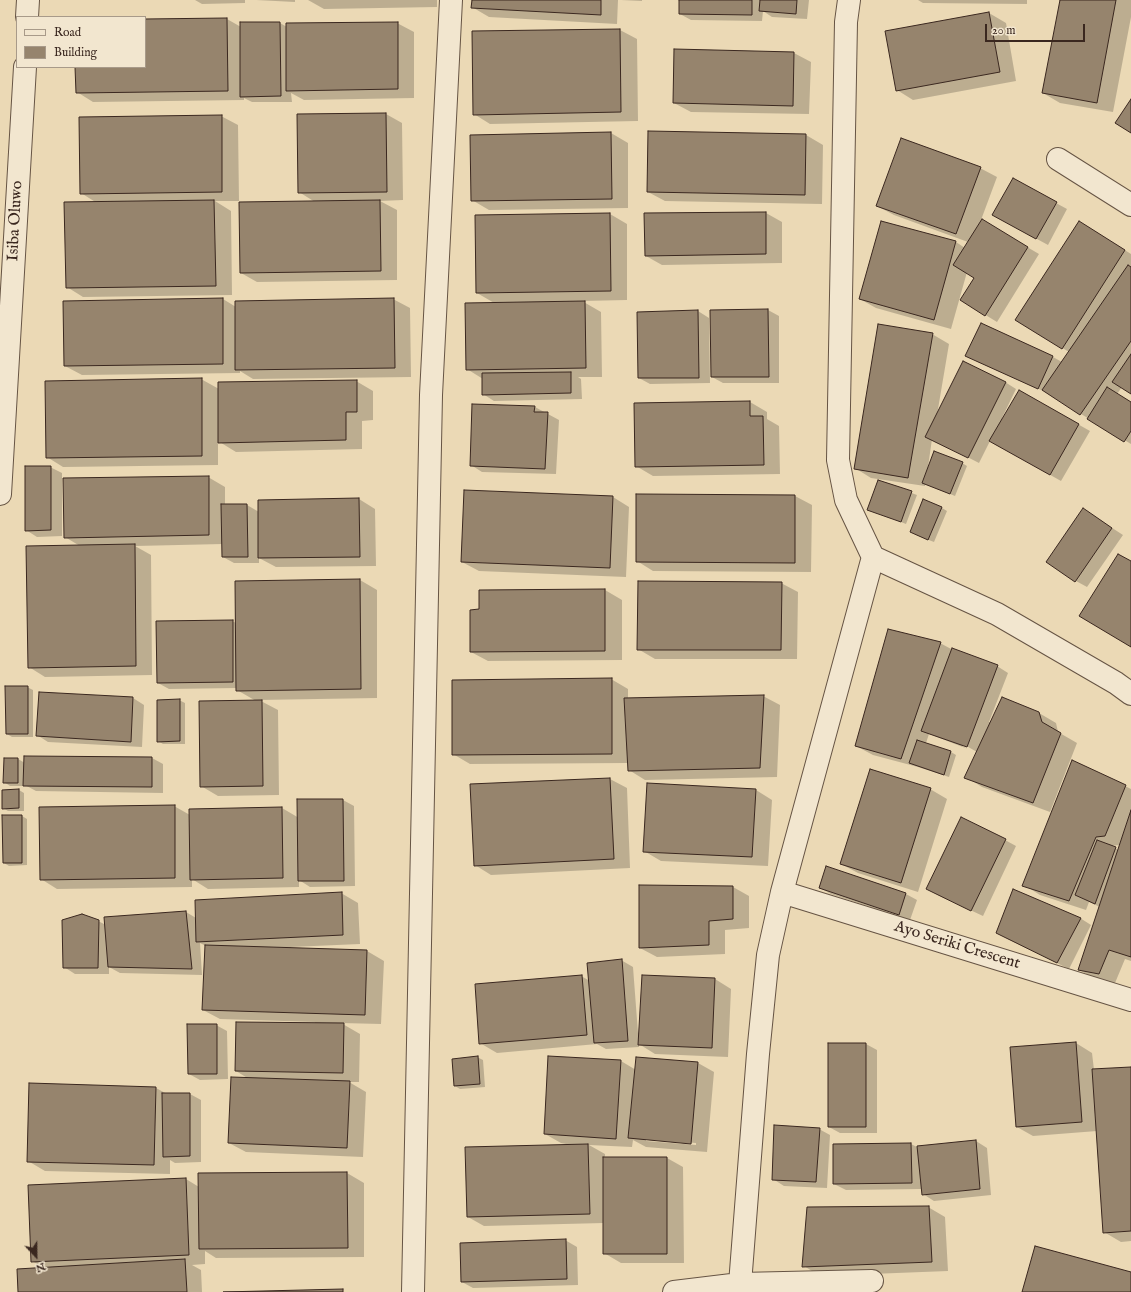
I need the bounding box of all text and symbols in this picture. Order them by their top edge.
legend [16,16,146,68]
scale bar [987,16,1087,42]
text: 20 m [992,23,1015,38]
text: Road [54,25,81,40]
text: Building [54,45,97,60]
street label: Isiba Oluwo [4,180,28,262]
street label: Ayo Seriki Crescent [892,918,1022,974]
north arrow [16,1236,56,1276]
text: N [33,1259,48,1275]

